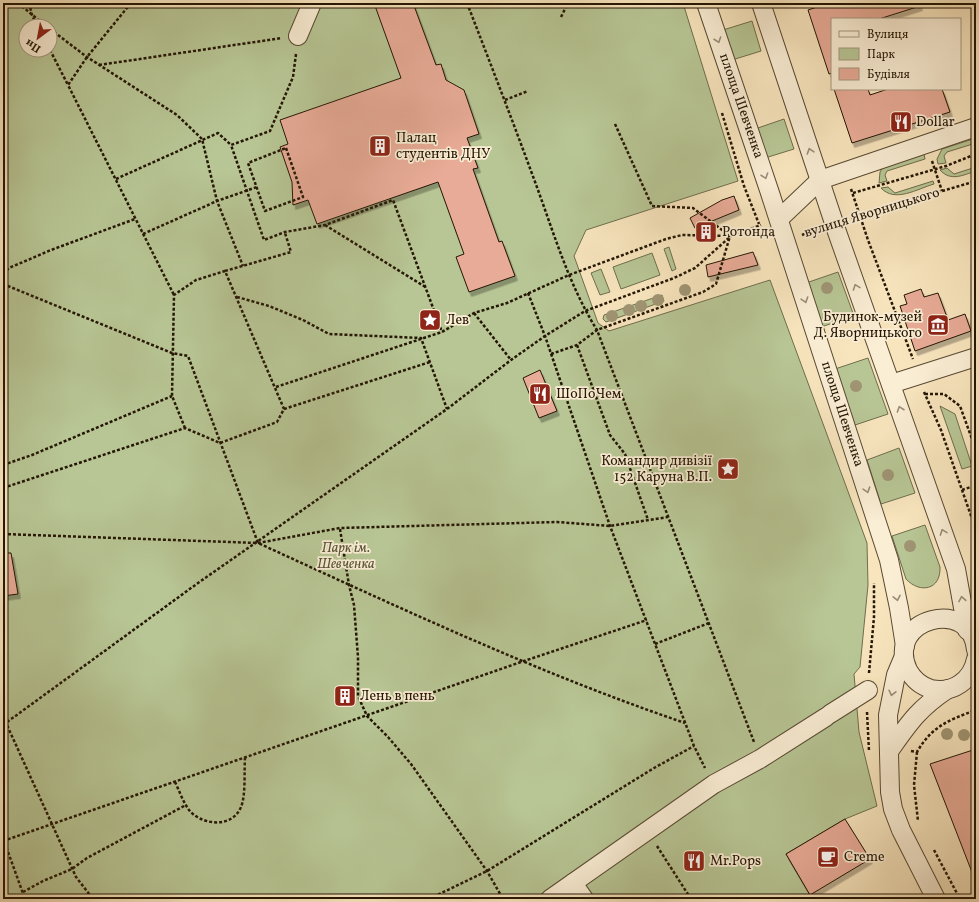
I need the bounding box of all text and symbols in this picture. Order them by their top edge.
north arrow [18,18,58,58]
legend [831,18,961,90]
text: Вулиця [867,27,908,43]
text: Пн [23,35,44,56]
one-way arrow [713,36,722,43]
text: Парк [867,47,895,63]
street label: площа Шевченка [714,51,768,161]
text: Будівля [867,67,910,83]
restaurant icon: Dollar [888,109,914,135]
place label: Dollar [916,113,955,132]
place label: Палац студентів ДНУ [396,129,490,164]
building icon: Палац студентів ДНУ [367,133,393,159]
one-way arrow [806,147,814,154]
one-way arrow [760,173,768,180]
street label: вулиця Яворницького [802,183,942,243]
building icon: Ротонда [693,219,719,245]
place label: Ротонда [722,223,775,242]
one-way arrow [853,283,861,290]
one-way arrow [800,296,809,303]
place icon: Лев [417,307,443,333]
place label: Будинок-музей Д. Яворницького [814,308,922,343]
place label: Лев [446,311,469,330]
museum icon: Будинок-музей Д. Яворницького [925,312,951,338]
street label: площа Шевченка [816,359,868,469]
restaurant icon: ШоПоЧем [527,381,553,407]
place label: ШоПоЧем [556,385,622,404]
one-way arrow [896,406,904,413]
place label: Командир дивізії 152 Каруна В.П. [601,452,712,487]
place icon: Командир дивізії 152 Каруна В.П. [715,456,741,482]
one-way arrow [862,486,870,493]
one-way arrow [939,529,948,536]
park label: Парк iм. Шевченка [317,539,375,574]
one-way arrow [893,595,901,601]
one-way arrow [958,596,967,602]
building icon: Лень в пень [332,683,358,709]
place label: Лень в пень [360,687,435,706]
one-way arrow [888,690,896,696]
cafe icon: Creme [815,844,841,870]
restaurant icon: Mr.Pops [681,848,707,874]
place label: Creme [844,848,885,867]
place label: Mr.Pops [710,852,761,871]

